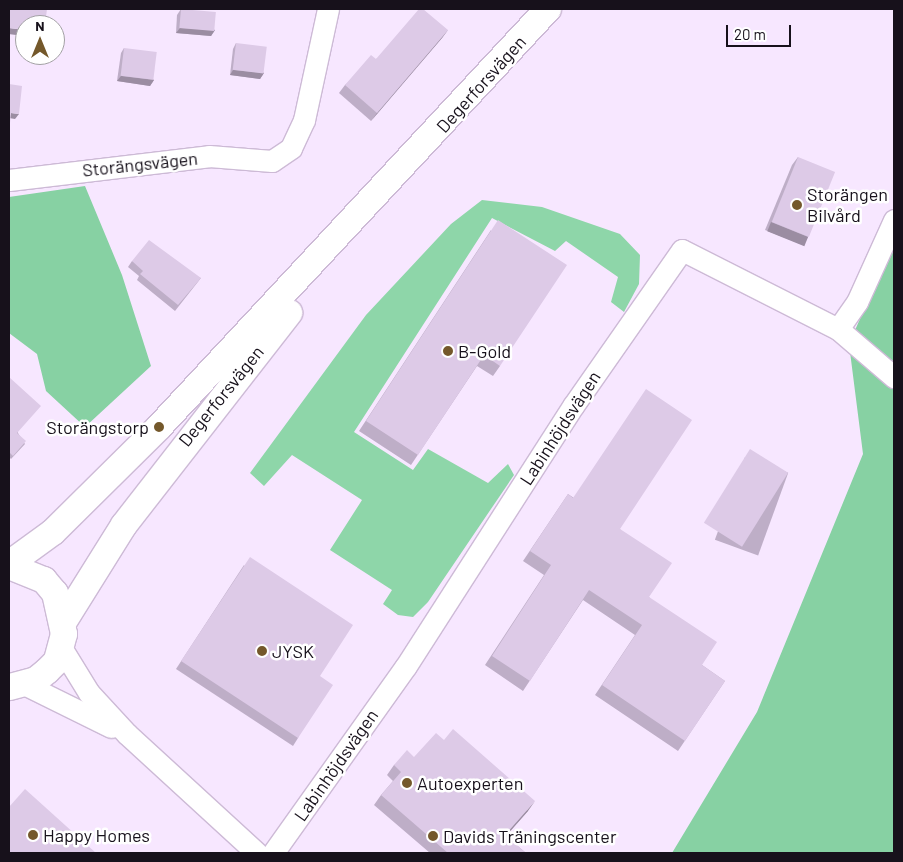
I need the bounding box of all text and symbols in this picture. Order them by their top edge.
north arrow [15,15,65,65]
scale bar [728,15,793,47]
text: N [35,17,45,34]
text: 20 m [734,25,766,43]
street label: Degerforsvägen [432,31,530,137]
street label: Storängsvägen [81,147,199,181]
place label: Storängen Bilvård [807,184,888,226]
marker: Storängen Bilvård [791,199,803,211]
place label: B-Gold [458,340,511,362]
street label: Degerforsvägen [174,341,268,451]
marker: B-Gold [442,345,454,357]
street label: Labinhöjdsvägen [515,367,605,489]
place label: Storängstorp [46,416,149,438]
marker: Storängstorp [153,421,165,433]
place label: JYSK [272,640,314,662]
marker: JYSK [256,645,268,657]
street label: Labinhöjdsvägen [289,705,383,825]
place label: Autoexperten [417,772,523,794]
marker: Autoexperten [401,777,413,789]
place label: Happy Homes [43,824,150,846]
place label: Davids Träningscenter [443,825,617,847]
marker: Happy Homes [27,829,39,841]
marker: Davids Träningscenter [427,830,439,842]

